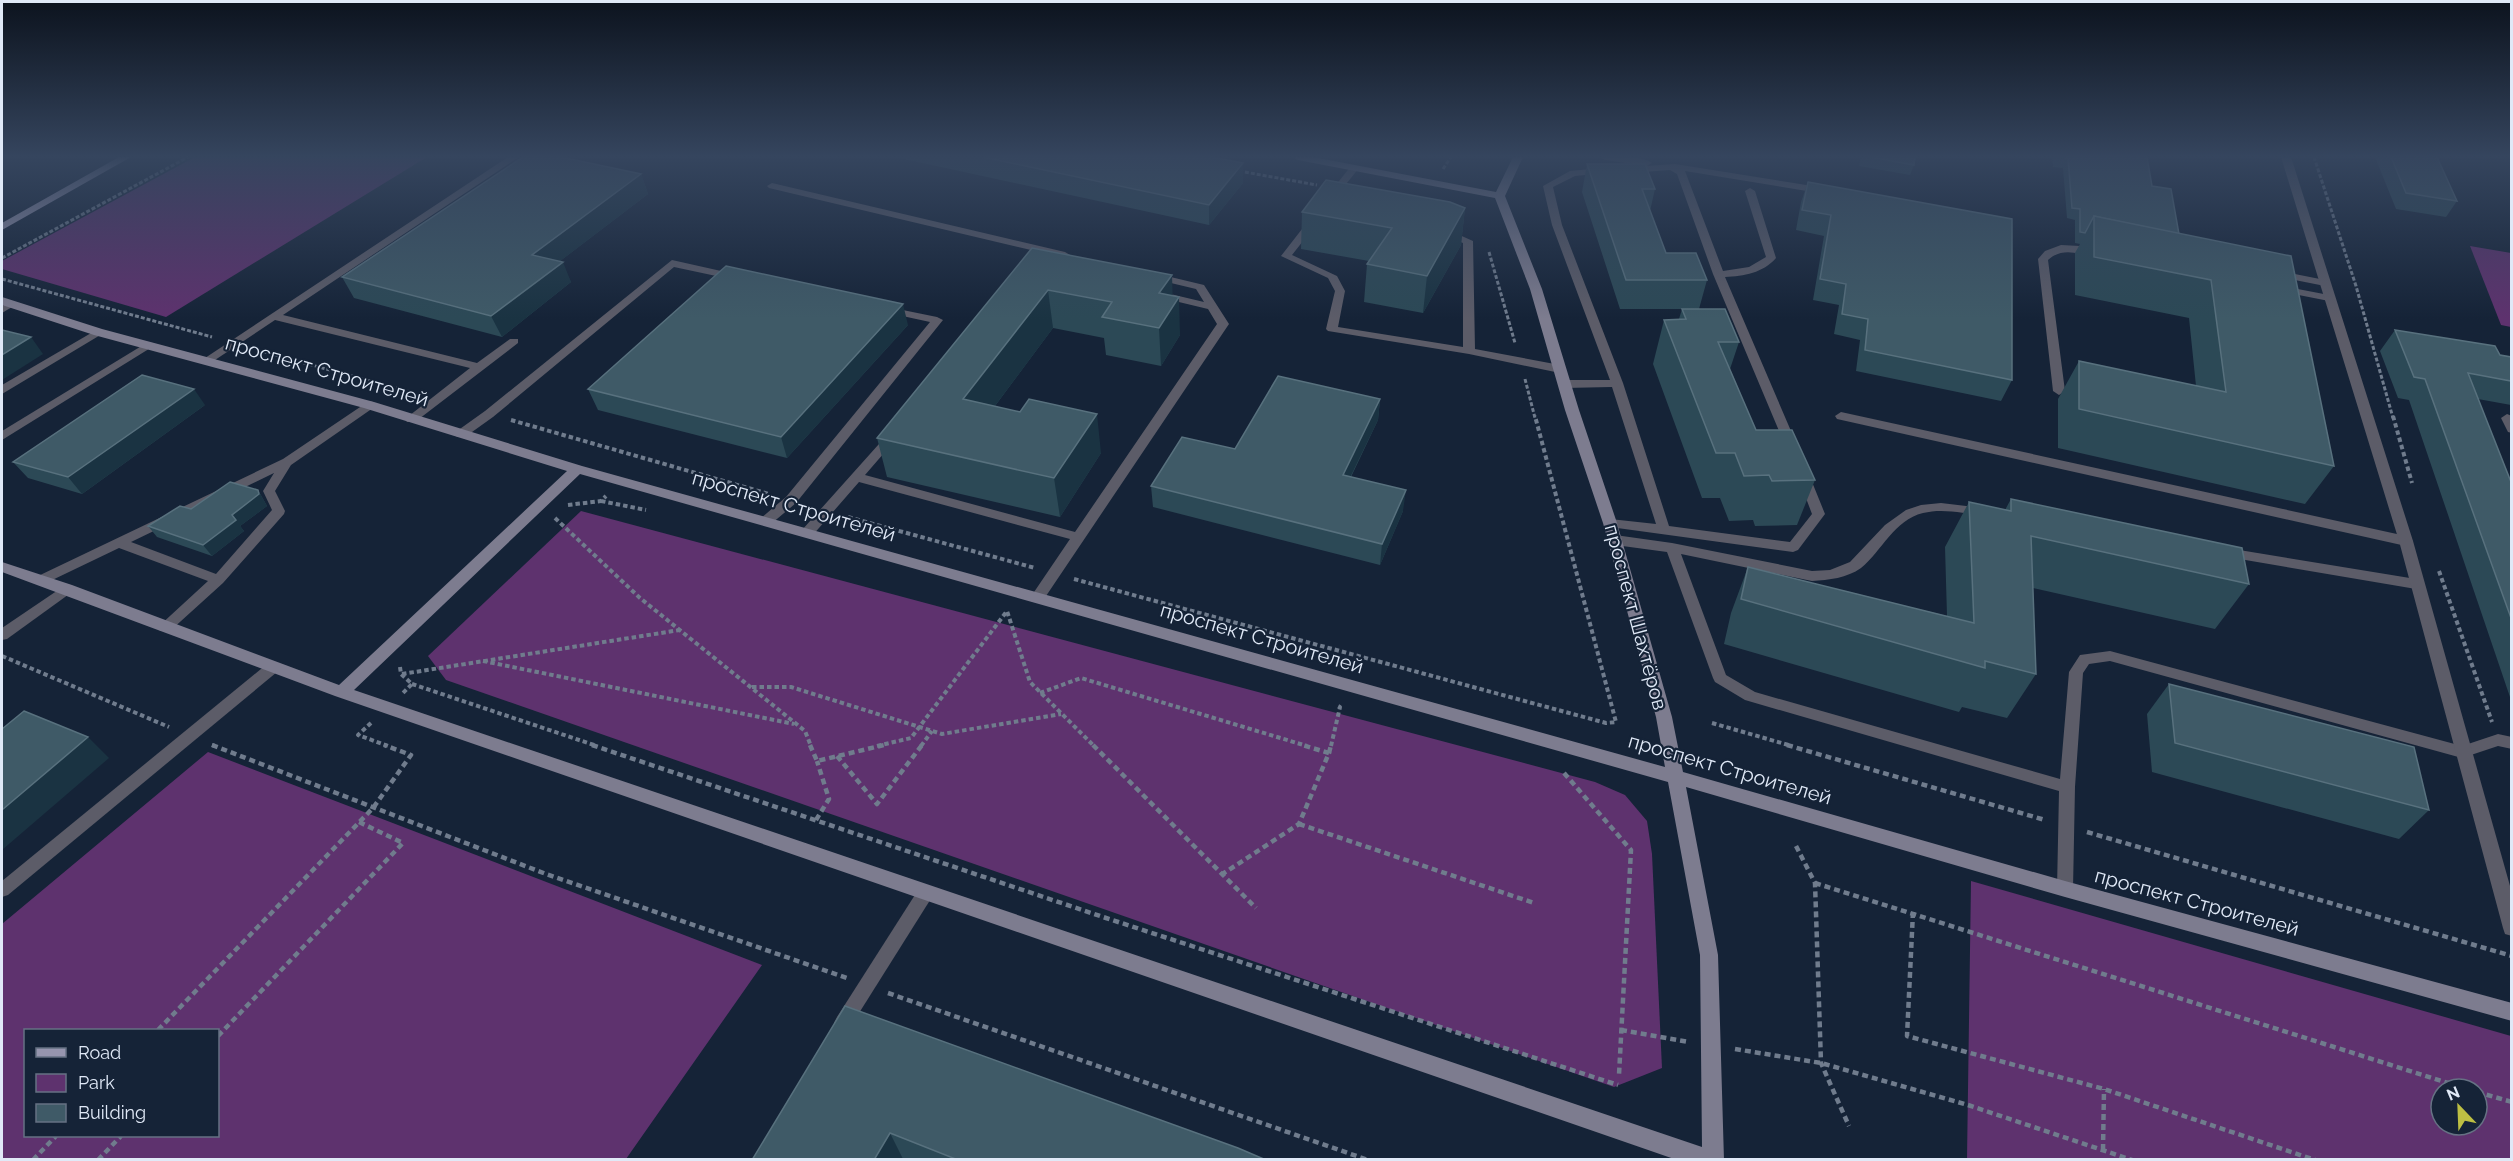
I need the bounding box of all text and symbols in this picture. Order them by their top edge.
street label: проспект Строителей [223,330,431,412]
street label: проспект Строителей [690,465,898,547]
street label: проспект Шахтёров [1600,522,1672,712]
street label: проспект Строителей [1158,597,1366,679]
street label: проспект Строителей [1626,728,1834,810]
street label: проспект Строителей [2092,863,2302,941]
legend [24,1029,219,1137]
text: Road [78,1042,121,1063]
text: Park [78,1072,115,1093]
north arrow [2429,1077,2489,1137]
text: N [2444,1083,2463,1105]
text: Building [78,1102,146,1123]

